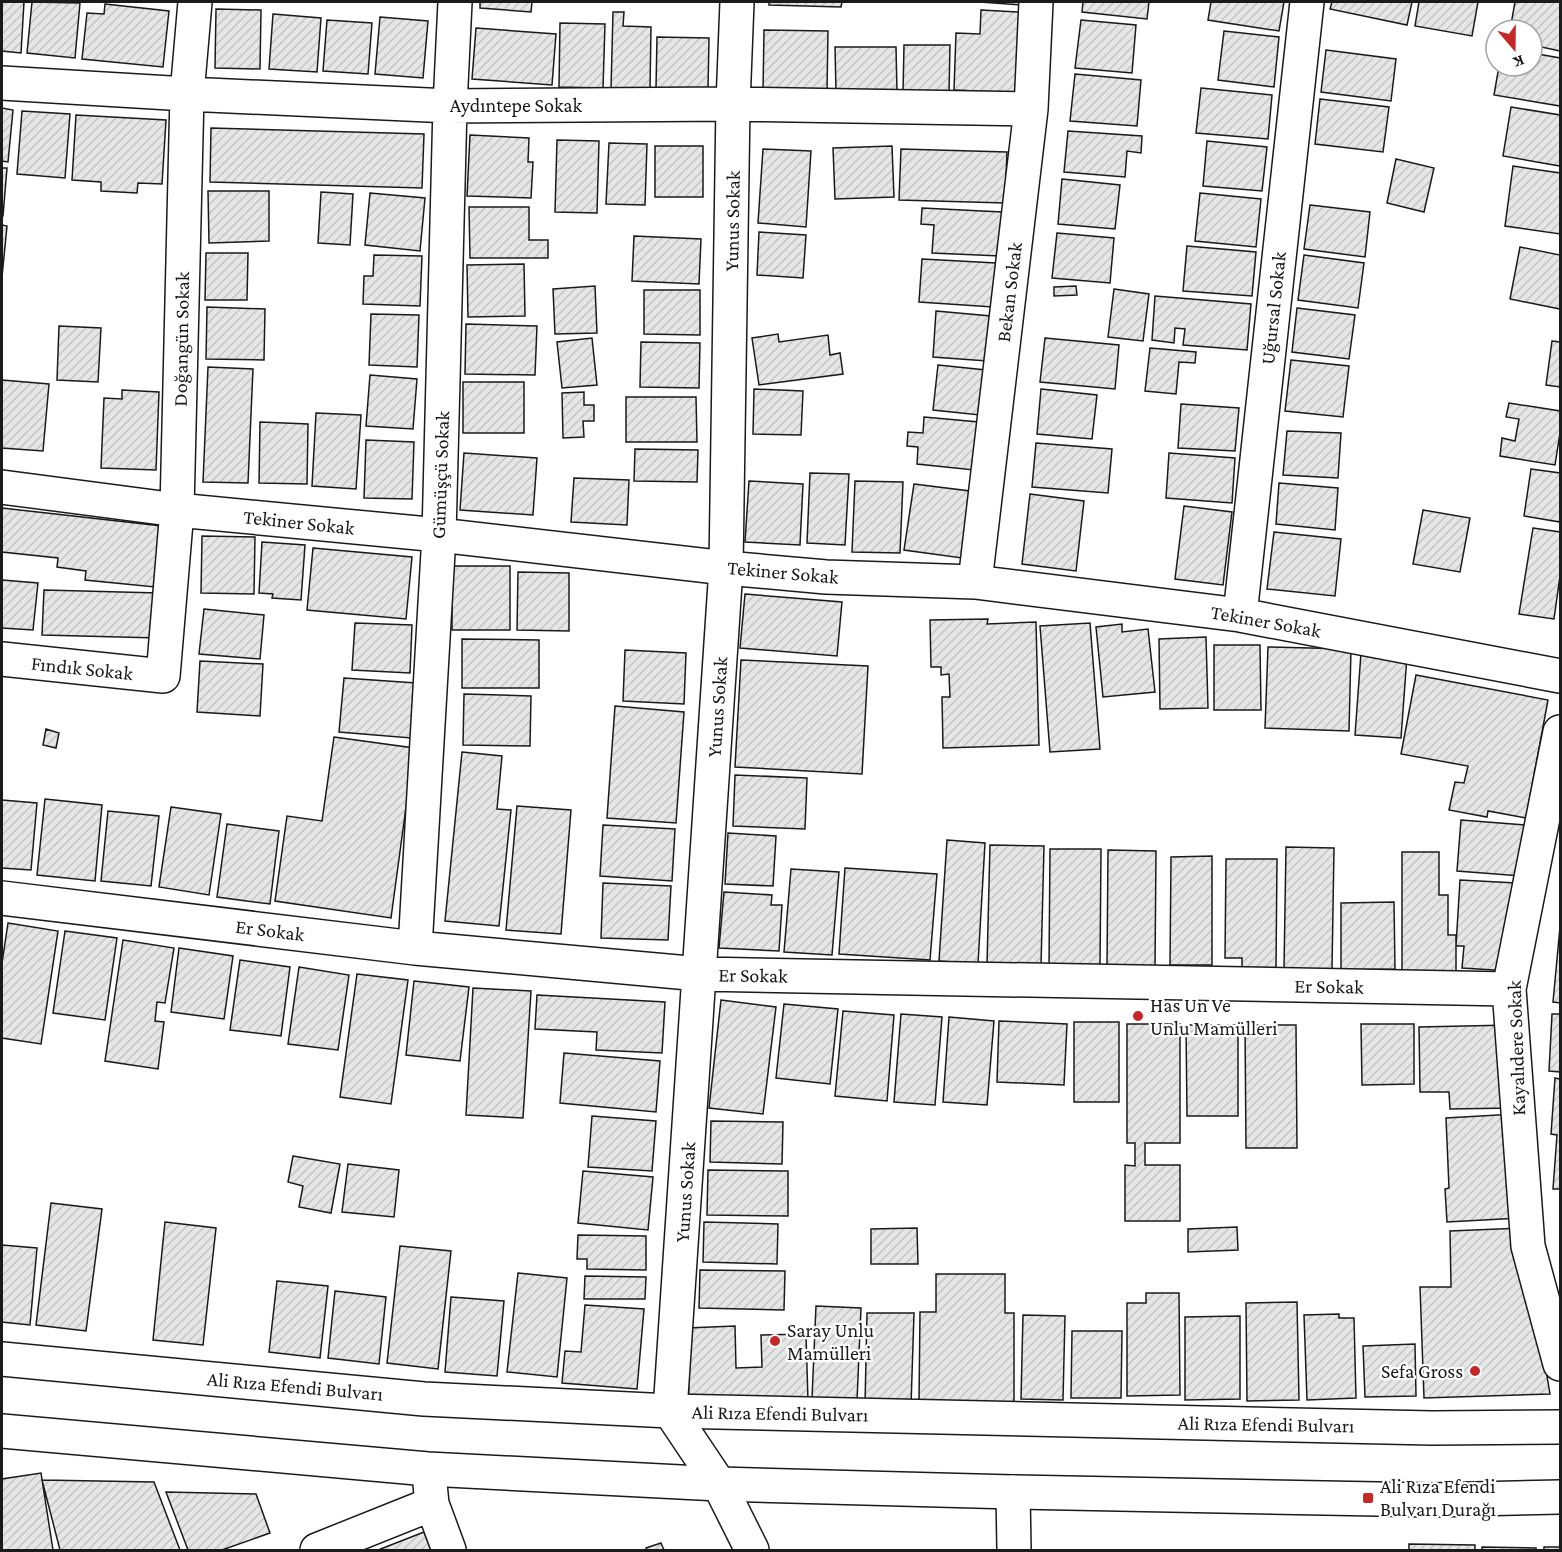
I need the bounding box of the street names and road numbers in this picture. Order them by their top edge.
street label: Aydıntepe Sokak [450,94,583,117]
street label: Yunus Sokak [720,170,744,272]
street label: Bekan Sokak [992,240,1026,343]
street label: Uğursal Sokak [1256,250,1291,366]
street label: Doğangün Sokak [169,271,194,407]
street label: Gümüşçü Sokak [427,410,454,539]
street label: Tekiner Sokak [242,505,356,539]
street label: Tekiner Sokak [726,556,840,588]
street label: Tekiner Sokak [1209,600,1323,642]
street label: Fındık Sokak [30,652,134,684]
street label: Yunus Sokak [703,656,732,758]
street label: Er Sokak [234,915,306,945]
street label: Er Sokak [718,963,788,987]
street label: Er Sokak [1294,974,1364,998]
street label: Kayalıdere Sokak [1503,980,1530,1116]
street label: Yunus Sokak [671,1141,700,1243]
street label: Ali Rıza Efendi Bulvarı [206,1367,384,1405]
street label: Ali Rıza Efendi Bulvarı [692,1400,868,1426]
street label: Ali Rıza Efendi Bulvarı [1178,1411,1354,1437]

